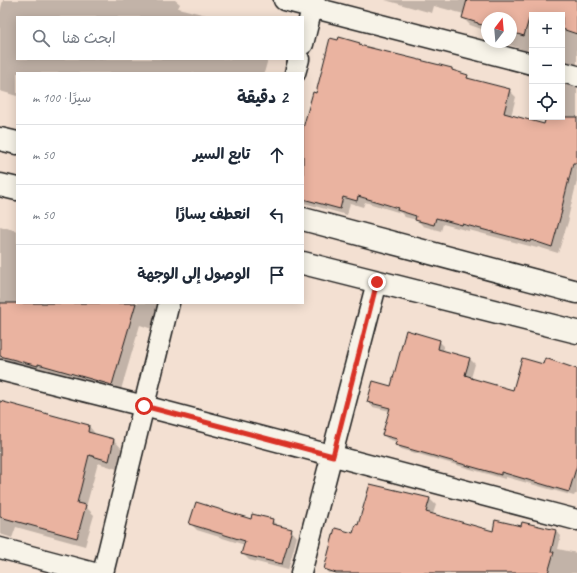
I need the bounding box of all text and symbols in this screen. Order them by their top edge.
north arrow [481,12,517,48]
map controls [529,12,565,120]
button: + [529,12,565,48]
search box [16,16,304,60]
icon: search [30,27,52,49]
text: ابحث هنا [62,29,116,48]
button: − [529,48,565,84]
button: locate [529,84,565,120]
text: 2 دقيقة [237,87,288,108]
text: سيرًا · 100 m [32,90,91,106]
icon: ahead [266,144,288,166]
text: تابع السير [193,145,250,164]
text: 50 m [32,147,54,163]
icon: left [266,204,288,226]
text: انعطف يسارًا [175,205,250,224]
text: 50 m [32,207,54,223]
icon: arrive [266,264,288,286]
text: الوصول إلى الوجهة [137,265,250,284]
route end [368,273,386,291]
route start [135,397,153,415]

